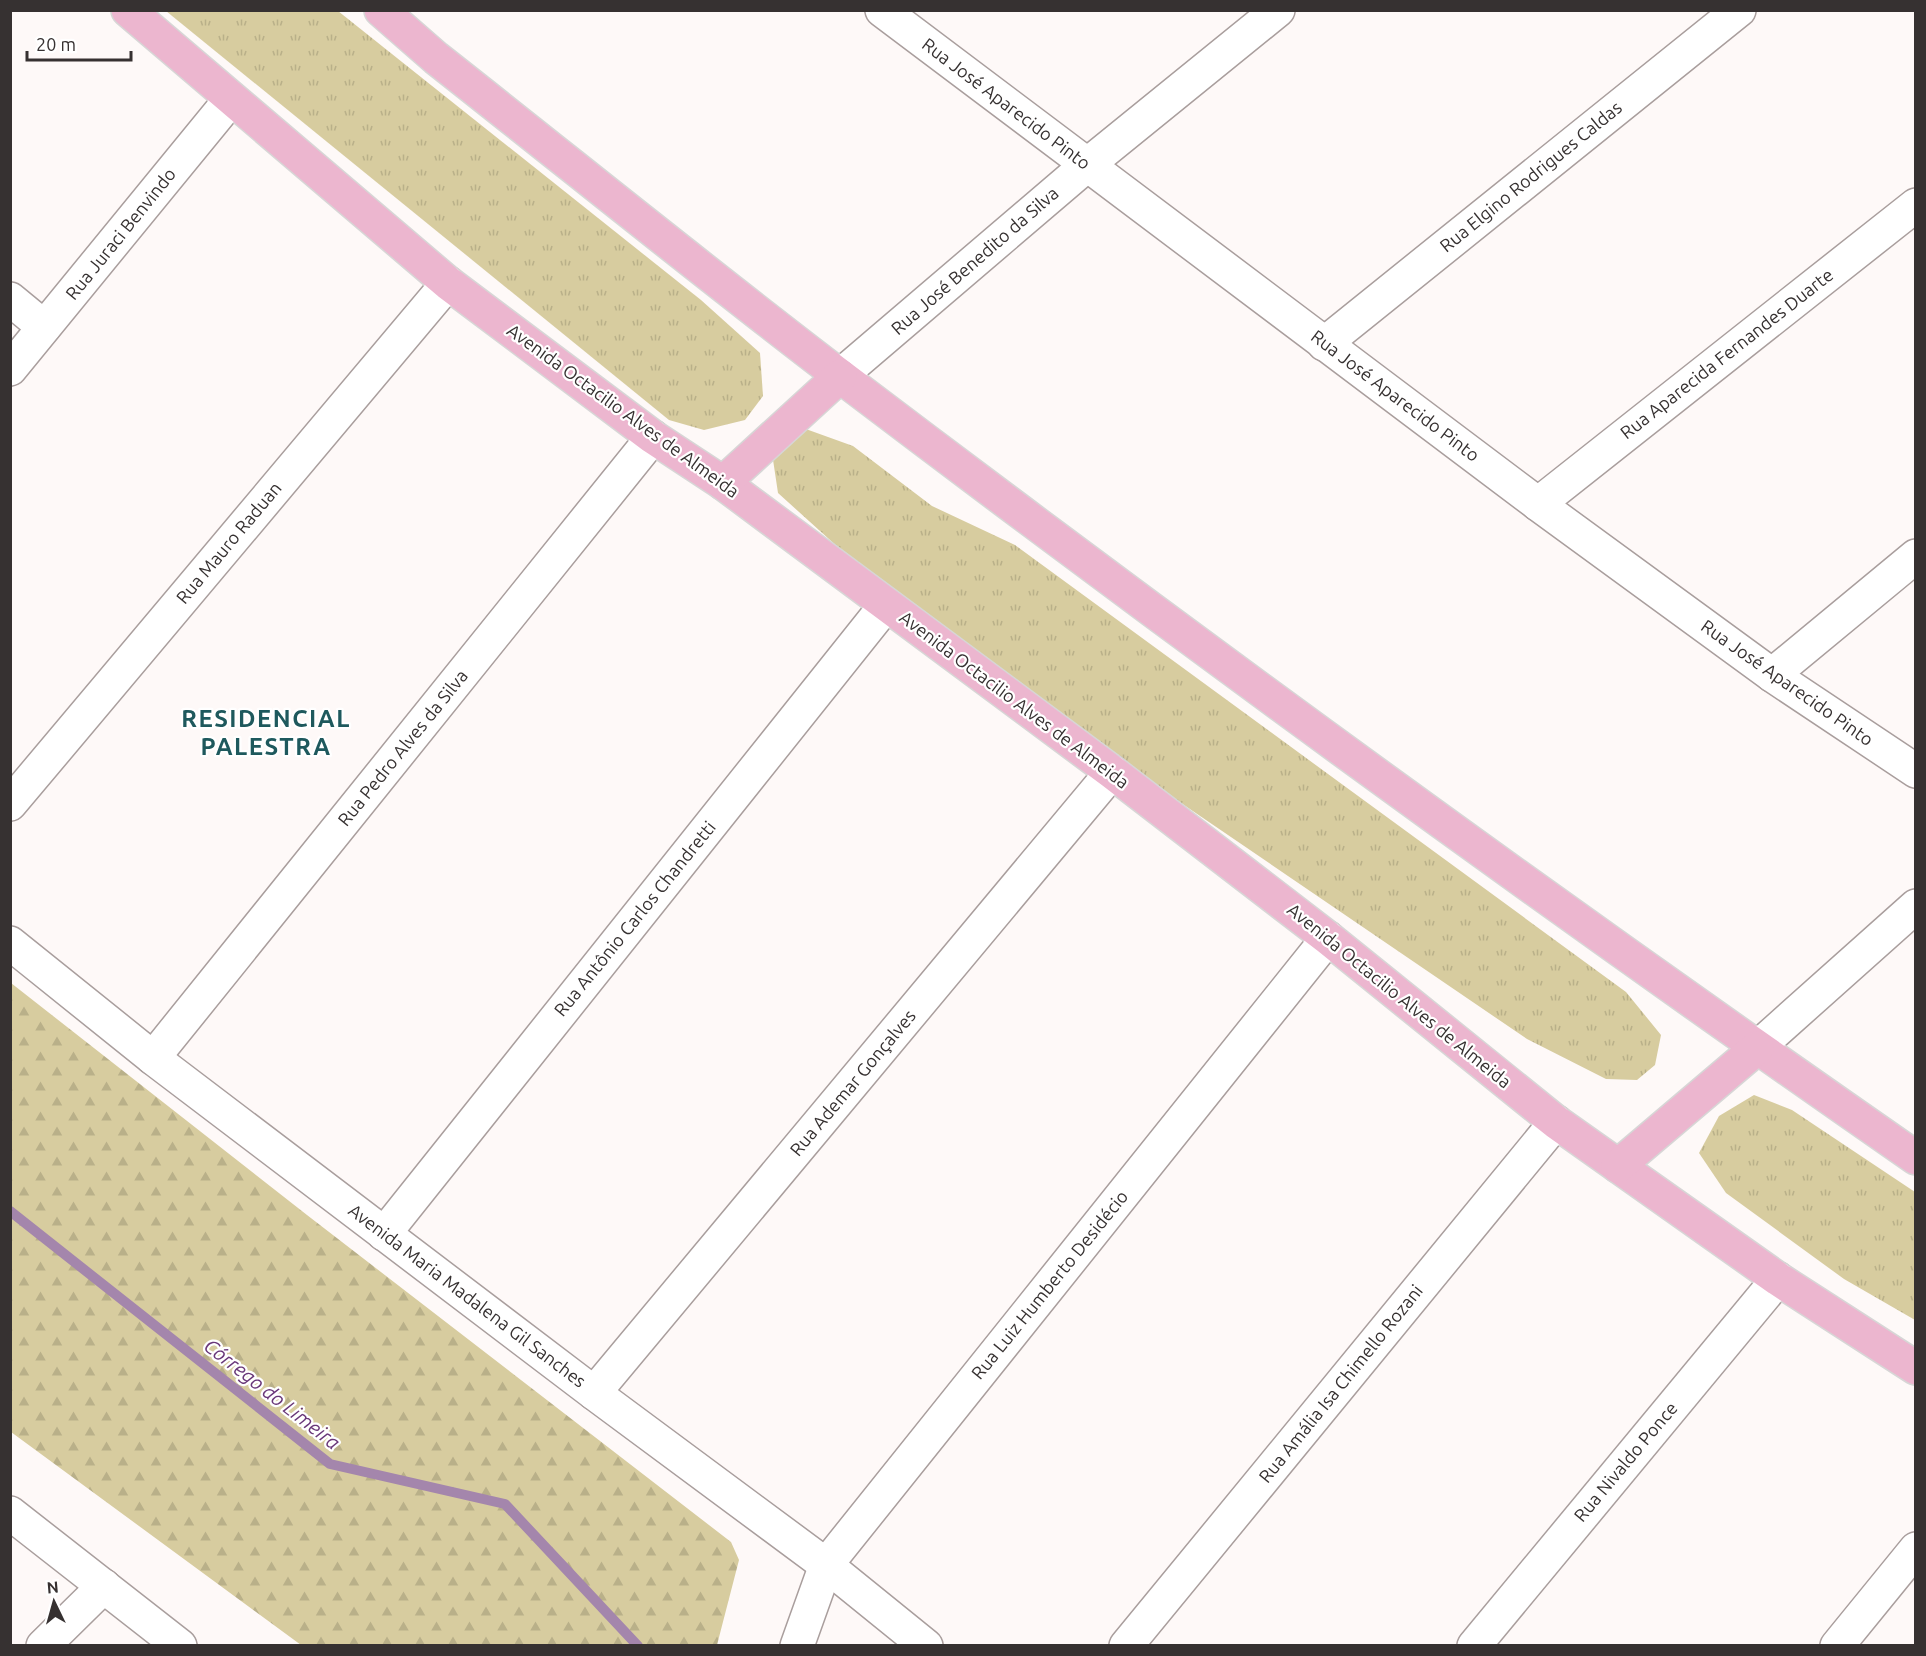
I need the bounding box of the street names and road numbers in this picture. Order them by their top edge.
street label: Rua José Aparecido Pinto [919,33,1095,173]
street label: Rua Elgino Rodrigues Caldas [1436,97,1625,256]
street label: Rua Juraci Benvindo [61,164,179,303]
street label: Rua José Benedito da Silva [887,182,1062,338]
street label: Rua Aparecida Fernandes Duarte [1616,264,1837,442]
street label: Avenida Octacilio Alves de Almeida [504,319,743,501]
street label: Rua José Aparecido Pinto [1308,325,1484,465]
street label: Rua Mauro Raduan [172,478,285,607]
street label: Avenida Octacilio Alves de Almeida [896,607,1133,792]
street label: Rua José Aparecido Pinto [1698,615,1877,749]
street label: Rua Pedro Alves da Silva [333,665,471,829]
street label: Rua Antônio Carlos Chandretti [549,817,719,1020]
street label: Avenida Octacilio Alves de Almeida [1284,899,1515,1092]
street label: Rua Ademar Gonçalves [785,1005,919,1159]
street label: Rua Luiz Humberto Desidécio [967,1186,1132,1383]
street label: Avenida Maria Madalena Gil Sanches [345,1199,590,1391]
street label: Rua Amália Isa Chimello Rozani [1254,1280,1426,1486]
street label: Rua Nivaldo Ponce [1569,1398,1681,1525]

